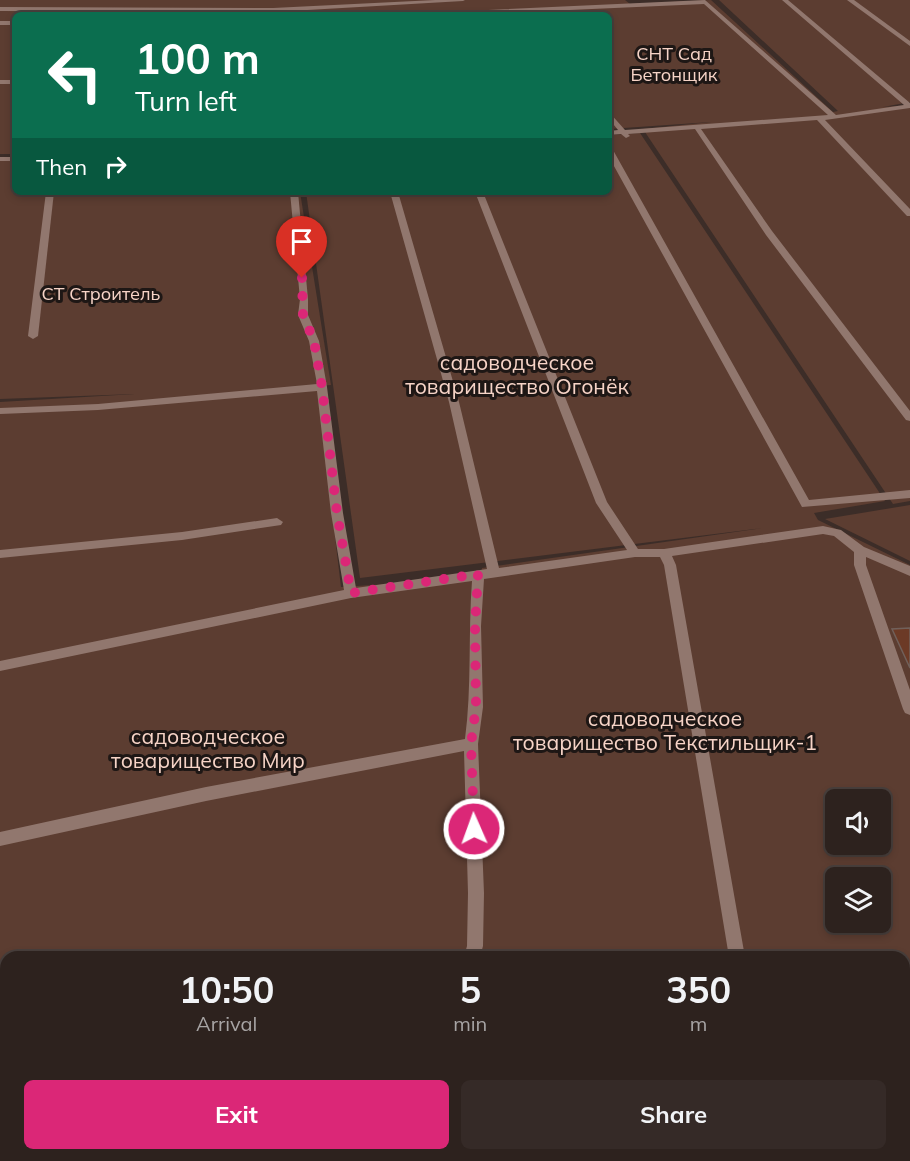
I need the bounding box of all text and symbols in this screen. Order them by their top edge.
text: 100 m [135,32,260,85]
icon: left [36,36,114,114]
park label: СНТ Сад Бетонщик [630,42,718,86]
text: Turn left [135,84,237,118]
icon: right [99,150,132,183]
text: Then [36,153,87,181]
pin [276,216,327,278]
icon: arrive [285,225,318,258]
park label: СТ Строитель [42,282,161,305]
park label: садоводческое товарищество Огонёк [405,349,630,399]
park label: садоводческое товарищество Текстильщик-1 [513,705,817,755]
park label: садоводческое товарищество Мир [111,723,305,773]
map controls [825,789,891,933]
button: sound [825,789,891,855]
position arrow [442,797,506,861]
button: layers [825,867,891,933]
text: 10:50 [179,967,274,1012]
text: 5 [459,967,481,1012]
text: 350 [666,967,731,1012]
text: Arrival [196,1011,257,1036]
text: min [453,1011,487,1036]
text: m [690,1011,707,1036]
button: Exit [24,1080,449,1149]
button: Share [461,1080,886,1149]

